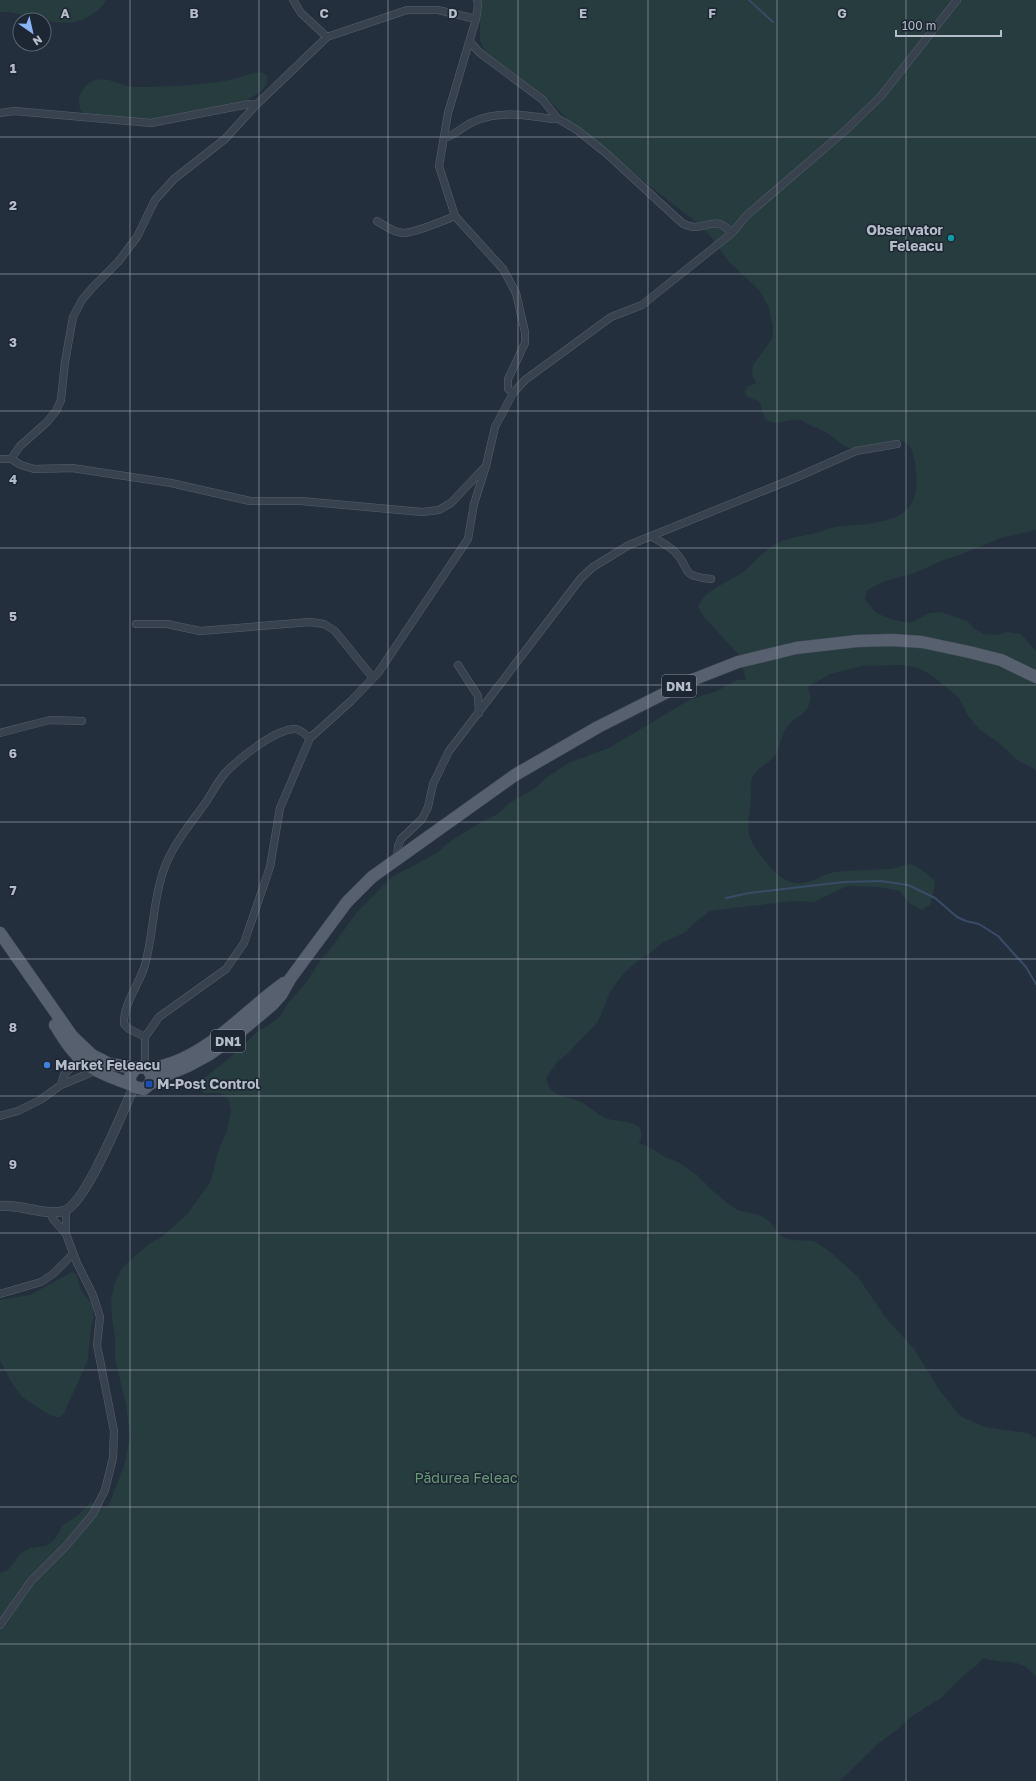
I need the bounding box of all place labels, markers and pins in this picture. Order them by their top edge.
place label: Observator Feleacu [866,221,944,254]
marker: Observator Feleacu [946,233,956,243]
place label: Market Feleacu [55,1056,160,1073]
marker: Market Feleacu [42,1060,52,1070]
place label: M-Post Control [157,1075,260,1092]
marker: M-Post Control [144,1079,154,1089]

